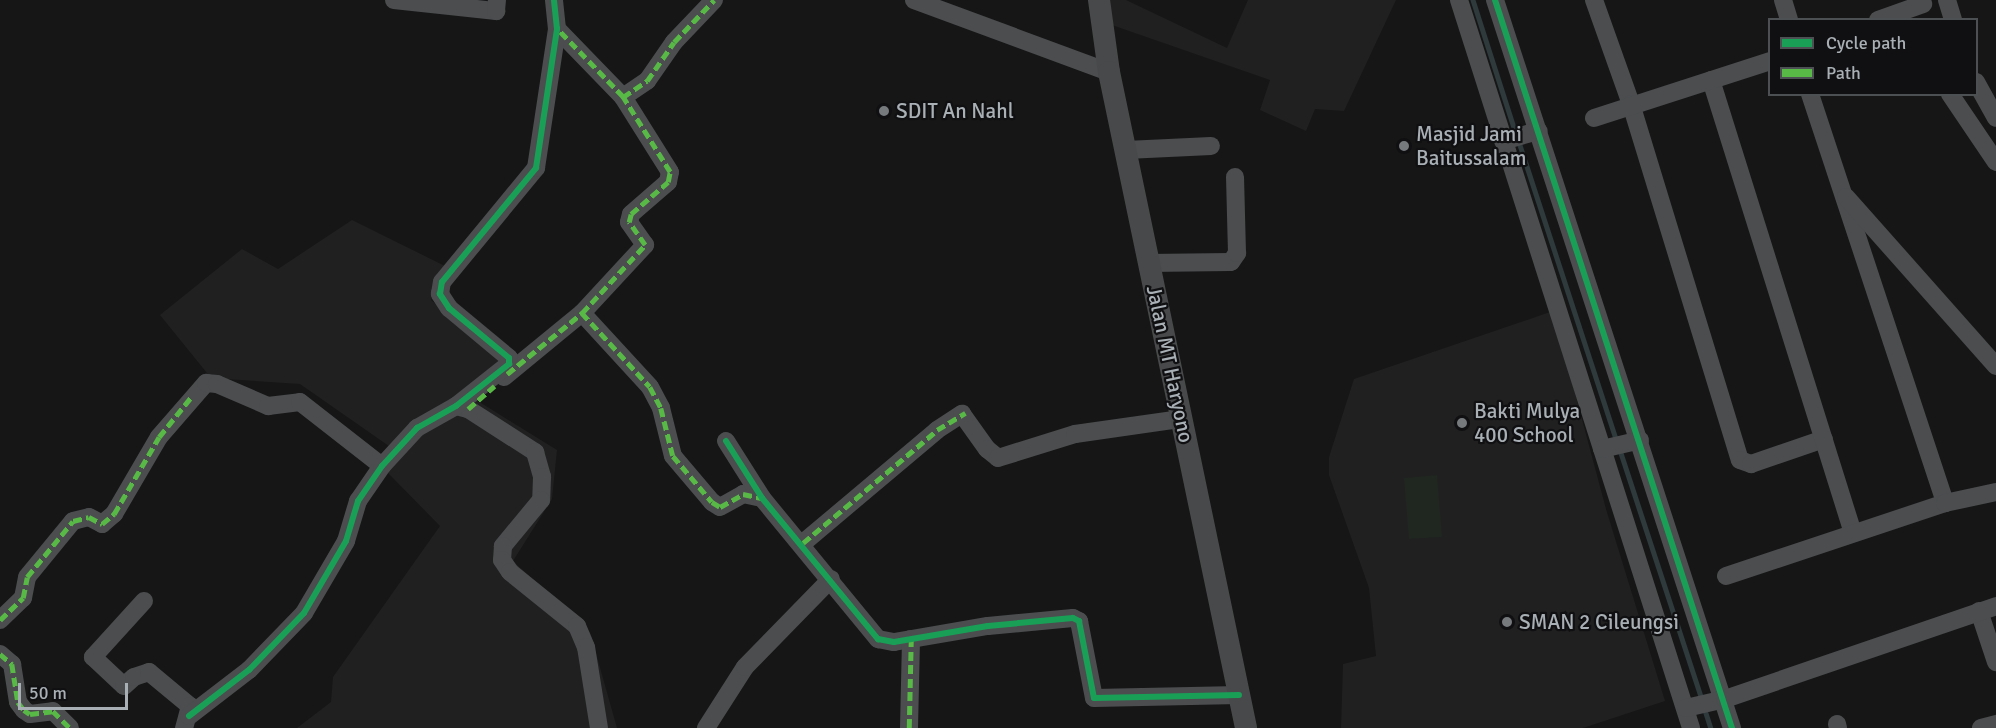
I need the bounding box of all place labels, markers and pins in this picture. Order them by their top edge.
place label: SDIT An Nahl [896,98,1014,124]
marker: SDIT An Nahl [877,104,891,118]
place label: Masjid Jami Baitussalam [1416,121,1526,171]
marker: Masjid Jami Baitussalam [1397,139,1411,153]
place label: Bakti Mulya 400 School [1474,398,1580,448]
marker: Bakti Mulya 400 School [1455,416,1469,430]
place label: SMAN 2 Cileungsi [1519,609,1679,635]
marker: SMAN 2 Cileungsi [1500,615,1514,629]

